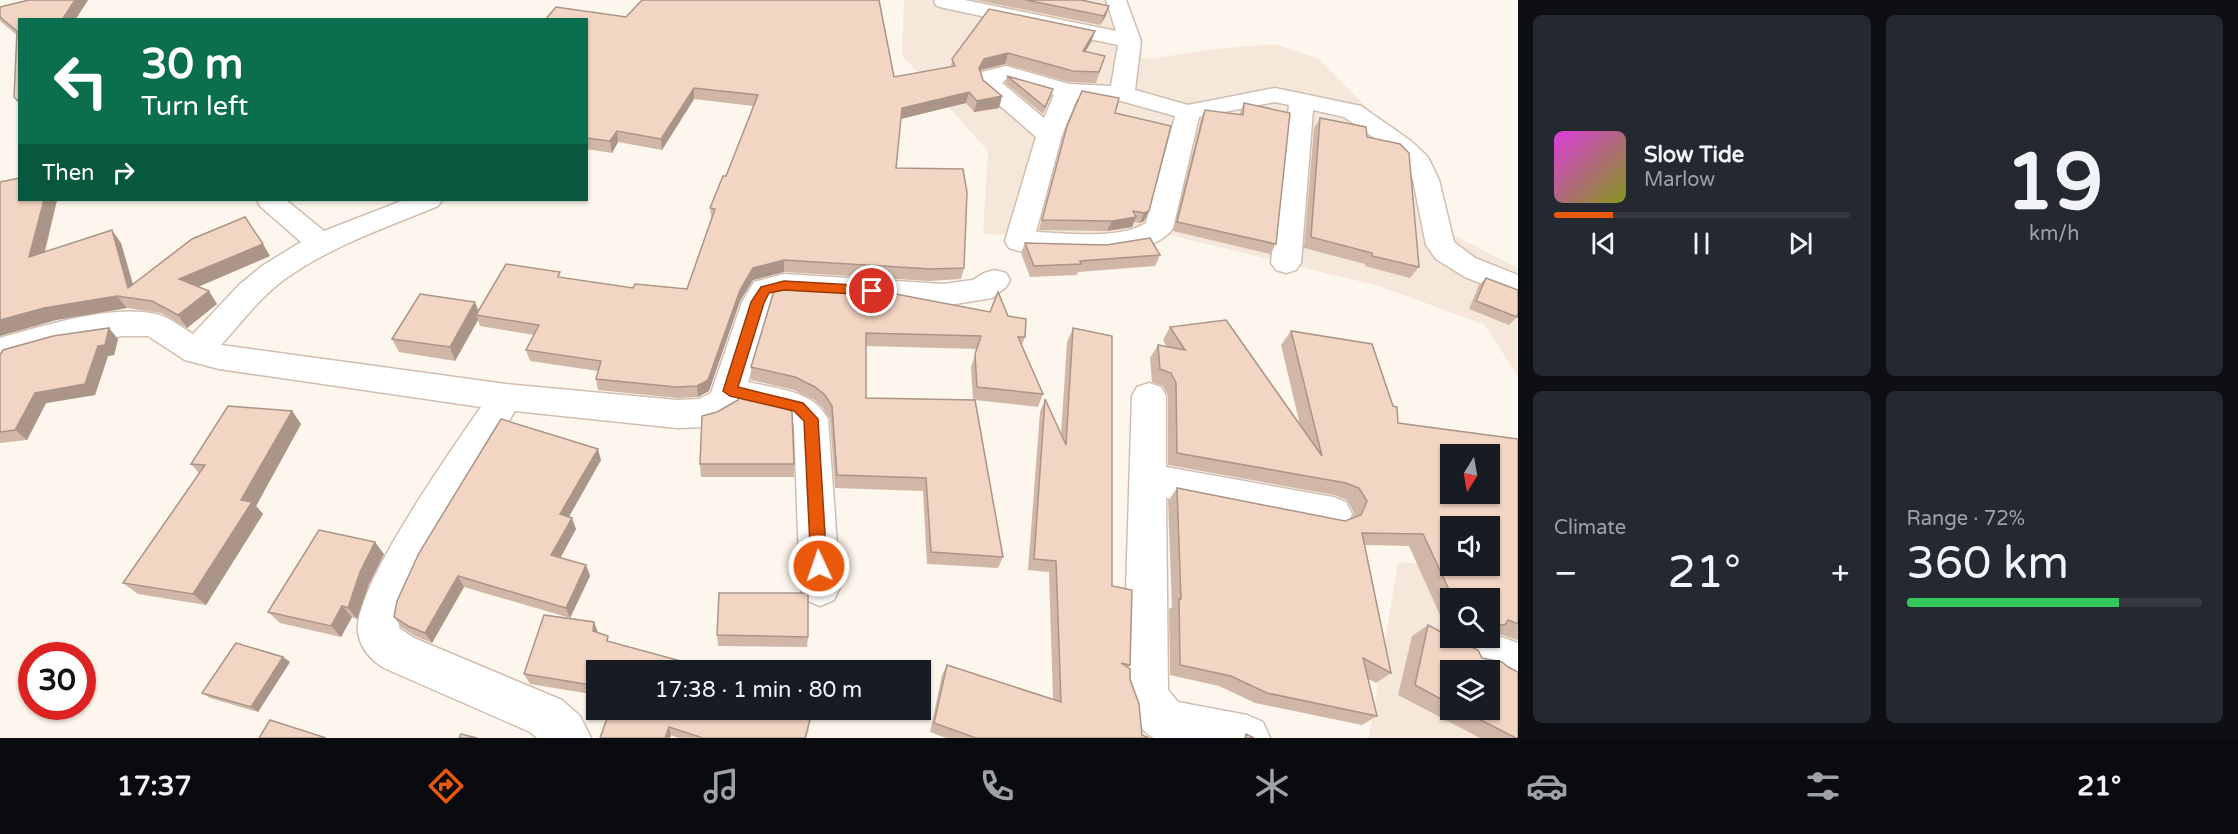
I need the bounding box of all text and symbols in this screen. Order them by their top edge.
text: 30 m [141,39,243,90]
icon: left [42,42,120,120]
text: Turn left [141,90,248,123]
text: 19 [2005,136,2103,230]
text: Slow Tide [1644,142,1744,168]
icon: right [107,156,140,189]
text: Then [42,160,95,186]
text: Marlow [1644,168,1715,192]
text: km/h [2029,222,2079,246]
icon: previous [1587,227,1620,260]
icon: pause [1685,227,1718,260]
icon: next [1784,227,1817,260]
pin [846,265,897,316]
icon: arrive [855,274,888,307]
north arrow [1440,444,1500,504]
map controls [1440,444,1500,720]
text: Range · 72% [1907,507,2025,531]
button: sound [1440,516,1500,576]
text: Climate [1554,516,1626,540]
position arrow [787,534,851,598]
text: 360 km [1907,537,2069,591]
text: 21° [1667,546,1741,600]
text: − [1554,554,1578,593]
text: + [1831,554,1849,593]
button: search [1440,588,1500,648]
speed limit sign: 30 [18,642,96,720]
button: layers [1440,660,1500,720]
text: 17:38 · 1 min · 80 m [655,677,862,703]
icon: directions [425,765,467,807]
icon: music [700,765,742,807]
icon: phone [976,765,1018,807]
icon: climate [1251,765,1293,807]
icon: car [1526,765,1568,807]
icon: filters [1802,765,1844,807]
text: 17:37 [117,770,192,803]
text: 21° [2077,770,2121,803]

